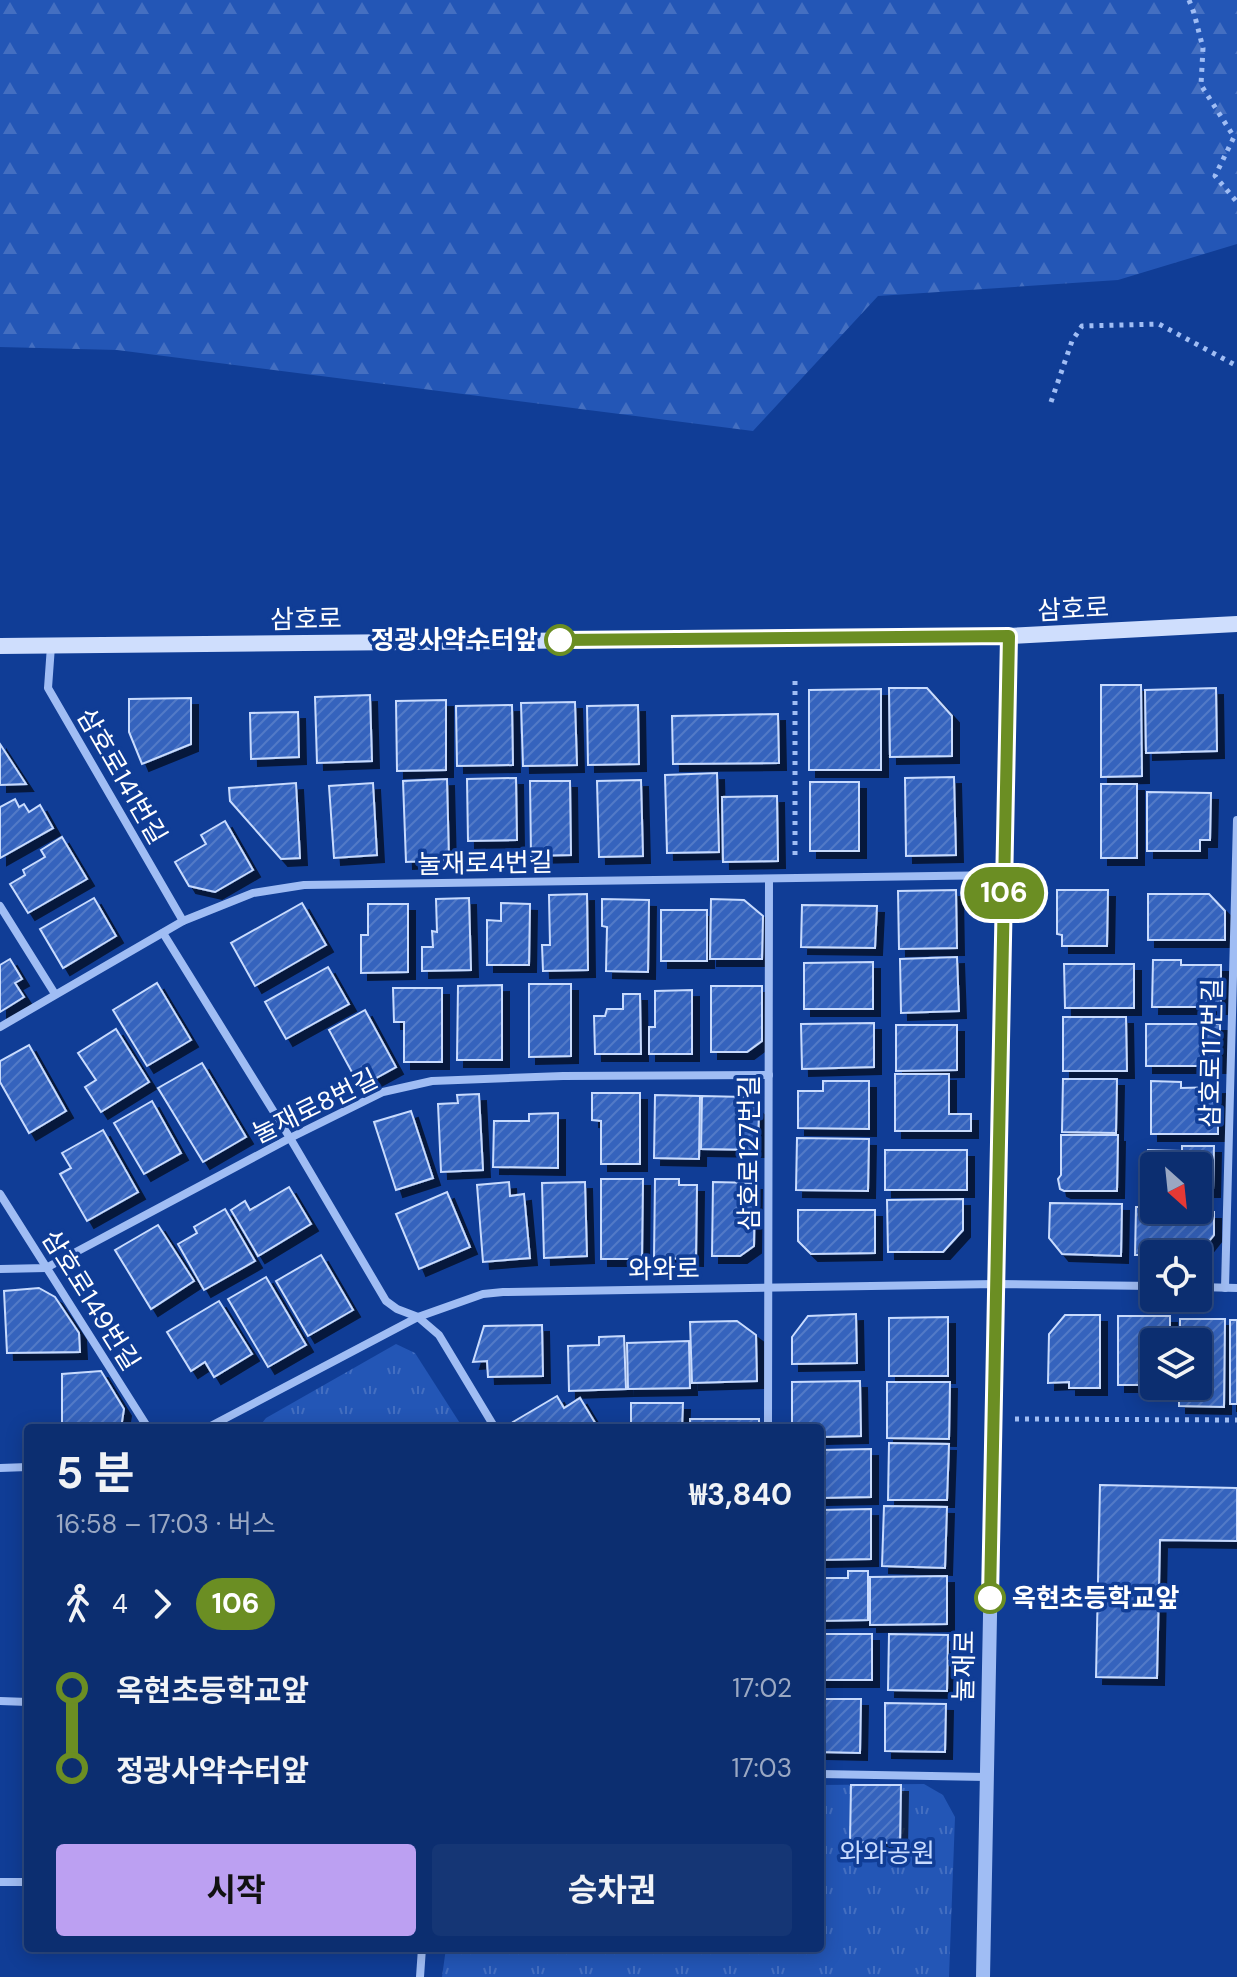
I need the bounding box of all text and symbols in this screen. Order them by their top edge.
street label: 삼호로 [1036,590,1110,628]
street label: 삼호로 [270,601,342,637]
place label: 정광사약수터앞 [371,623,538,657]
marker: 정광사약수터앞 [545,625,575,655]
street label: 삼호로141번길 [69,702,175,850]
street label: 눌재로4번길 [417,845,553,881]
line badge: 106 [958,867,1050,919]
text: 106 [980,874,1028,911]
street label: 삼호로117번길 [1193,978,1229,1128]
street label: 눌재로8번길 [247,1061,383,1151]
street label: 삼호로127번길 [732,1075,766,1231]
north arrow [1140,1152,1212,1224]
map controls [1140,1152,1212,1400]
street label: 삼호로149번길 [34,1223,148,1377]
button: locate [1140,1240,1212,1312]
street label: 와와로 [628,1251,700,1287]
button: layers [1140,1328,1212,1400]
text: 5 분 [56,1444,134,1502]
text: ₩3,840 [689,1475,792,1514]
text: 16:58 – 17:03 · 버스 [56,1507,276,1541]
place label: 옥현초등학교앞 [1012,1581,1180,1615]
icon: walk [56,1582,100,1626]
icon: forward [140,1582,184,1626]
marker: 옥현초등학교앞 [975,1583,1005,1613]
text: 106 [212,1585,259,1622]
text: 4 [112,1587,128,1621]
street label: 눌재로 [946,1630,982,1702]
text: 옥현초등학교앞 [116,1671,309,1710]
text: 17:02 [732,1671,792,1705]
text: 정광사약수터앞 [116,1751,309,1790]
text: 17:03 [732,1751,792,1785]
park label: 와와공원 [839,1836,935,1870]
button: 시작 [56,1844,416,1936]
button: 승차권 [432,1844,792,1936]

